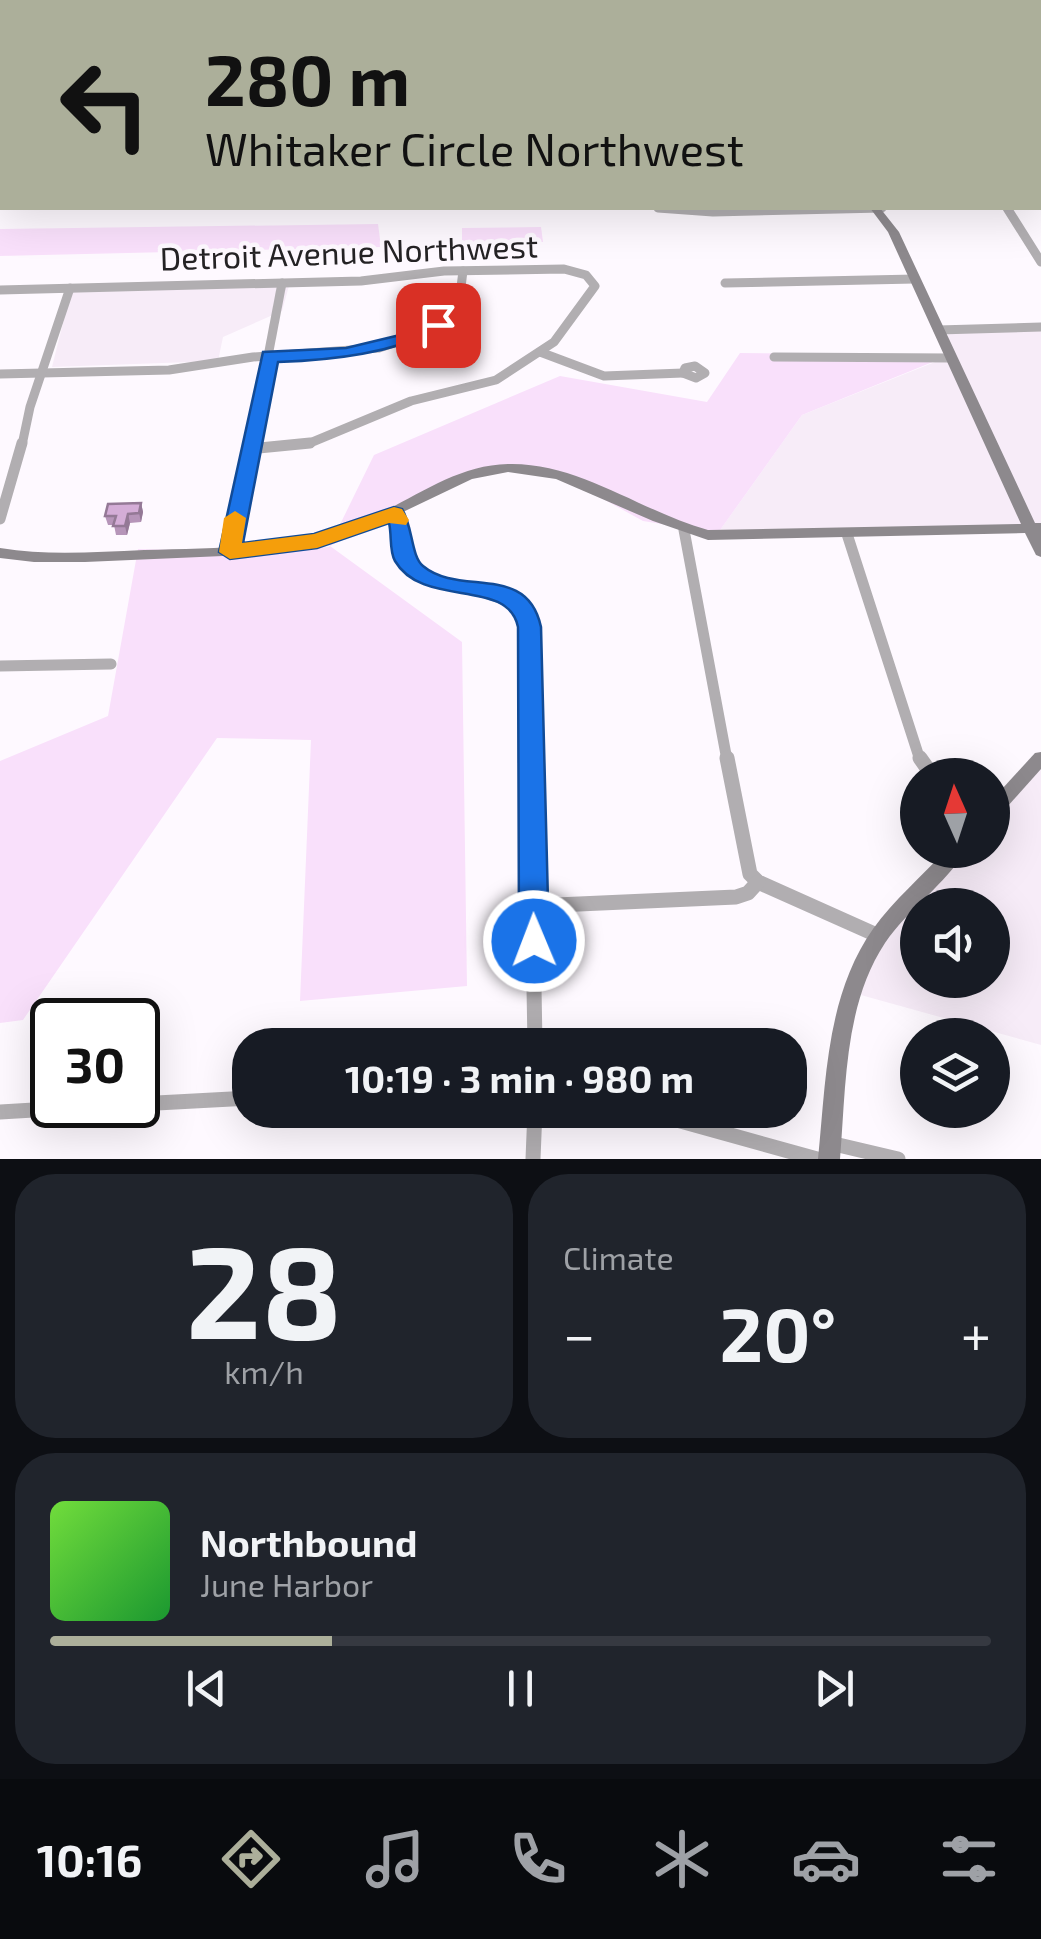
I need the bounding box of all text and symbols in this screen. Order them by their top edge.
text: 280 m [205,36,410,120]
icon: left [40,40,170,170]
text: Whitaker Circle Northwest [205,121,744,175]
street label: Detroit Avenue Northwest [159,225,539,277]
pin [396,283,481,368]
icon: arrive [411,298,466,353]
north arrow [900,758,1010,868]
map controls [900,758,1010,1128]
button: sound [900,888,1010,998]
position arrow [482,889,586,993]
speed limit sign: 30 [30,998,160,1128]
button: layers [900,1018,1010,1128]
text: 10:19 · 3 min · 980 m [345,1055,694,1101]
text: 28 [186,1209,342,1365]
text: Climate [563,1238,674,1276]
text: 20° [720,1287,836,1377]
text: − [563,1300,595,1366]
text: + [961,1300,991,1366]
text: km/h [224,1352,304,1390]
text: Northbound [200,1519,418,1565]
text: June Harbor [200,1565,373,1603]
icon: previous [179,1661,234,1716]
icon: pause [493,1661,548,1716]
icon: next [807,1661,862,1716]
icon: directions [216,1824,286,1894]
icon: music [360,1824,430,1894]
icon: phone [503,1824,573,1894]
icon: climate [647,1824,717,1894]
icon: car [791,1824,861,1894]
icon: filters [934,1824,1004,1894]
text: 10:16 [37,1832,142,1886]

